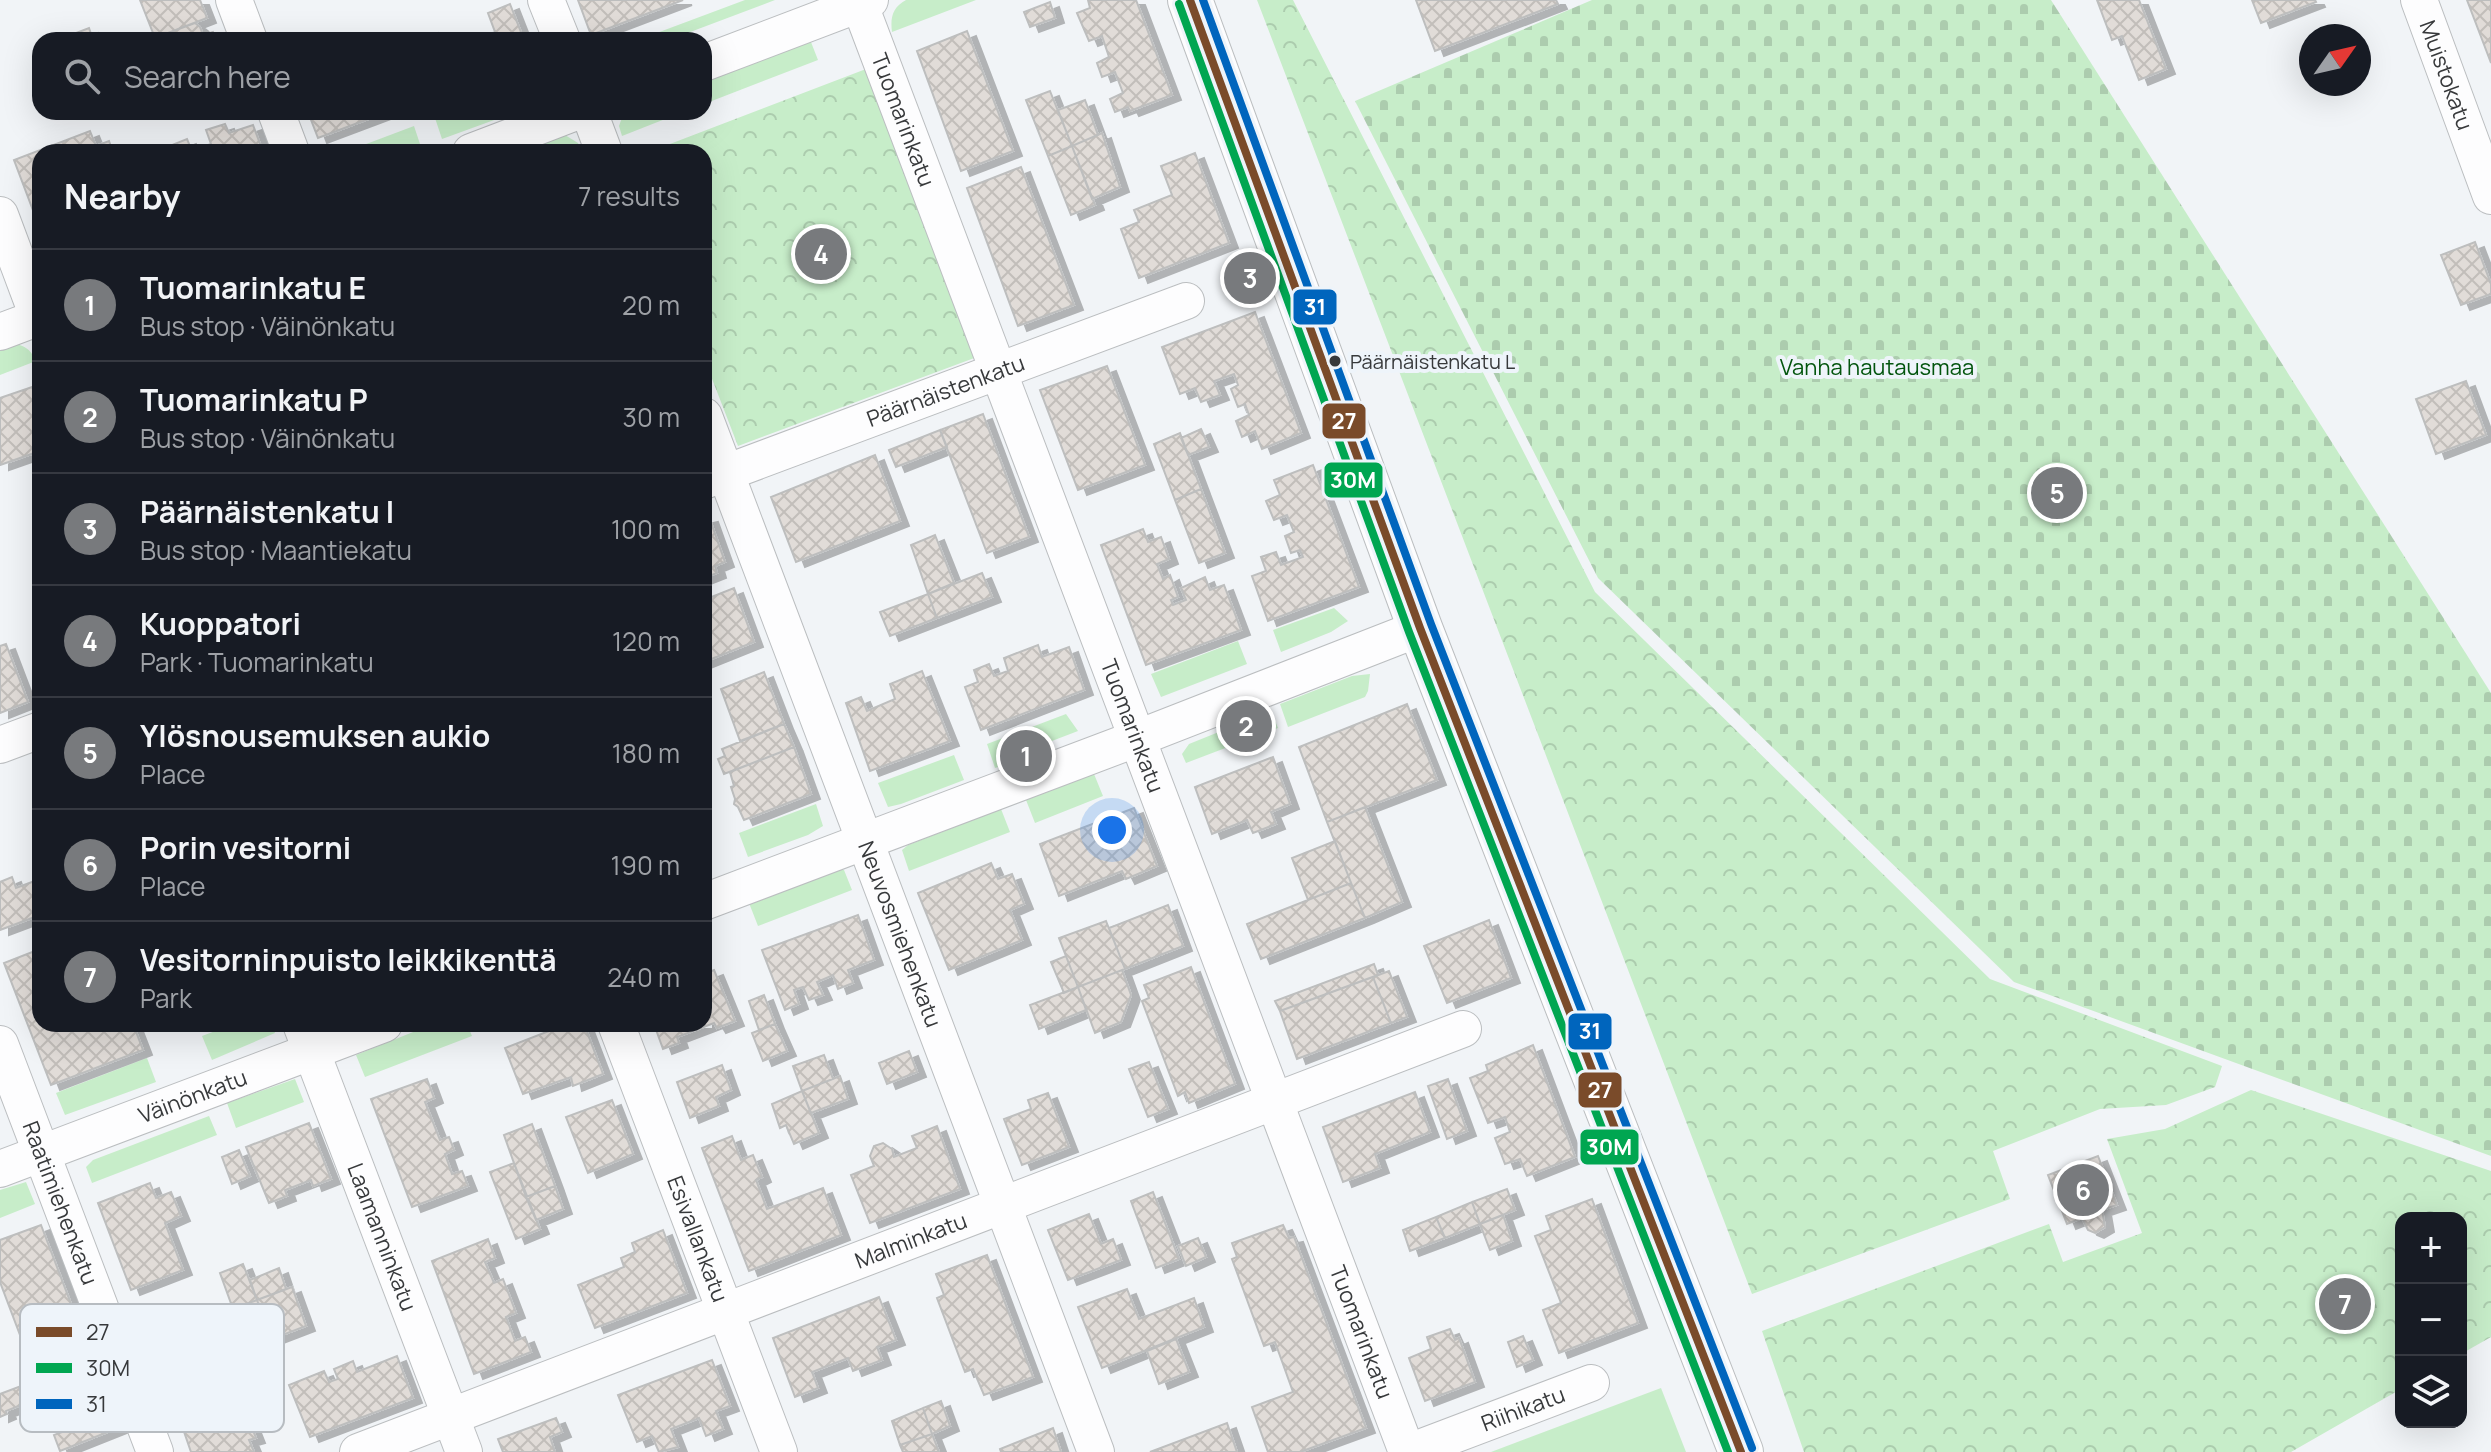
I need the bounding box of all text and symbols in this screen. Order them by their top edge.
street label: Muistokatu [2413,16,2480,134]
north arrow [2299,24,2371,96]
search box [32,32,712,120]
street label: Tuomarinkatu [864,49,942,191]
icon: search [60,54,104,98]
text: Search here [124,56,291,97]
text: Nearby [64,173,180,219]
text: 7 results [578,178,680,214]
pin: 4 [795,224,847,284]
pin: 3 [1224,248,1276,308]
text: Tuomarinkatu E [140,267,366,308]
text: 1 [84,287,96,323]
text: 20 m [622,287,680,323]
line badge: 31 [1292,288,1338,326]
text: 31 [1304,292,1326,322]
text: Bus stop · Väinönkatu [140,308,395,344]
street label: Päärnäistenkatu [863,348,1029,434]
place label: Päärnäistenkatu L [1350,348,1515,375]
park label: Vanha hautausmaa [1780,352,1974,382]
marker: Päärnäistenkatu L [1327,353,1343,369]
text: Tuomarinkatu P [140,379,368,420]
text: 2 [82,399,98,435]
text: 30 m [623,399,680,435]
line badge: 27 [1321,402,1367,440]
text: 27 [1332,406,1356,436]
text: Bus stop · Väinönkatu [140,420,395,456]
line badge: 30M [1323,461,1384,499]
pin: 5 [2031,463,2083,523]
text: 30M [1330,465,1376,495]
text: Päärnäistenkatu I [140,491,394,532]
text: 3 [82,511,98,547]
text: 100 m [611,511,680,547]
text: Bus stop · Maantiekatu [140,532,412,568]
text: Kuoppatori [140,603,301,644]
text: 4 [82,623,98,659]
text: 120 m [612,623,680,659]
text: Park · Tuomarinkatu [140,644,374,680]
street label: Tuomarinkatu [1094,655,1171,797]
pin: 2 [1220,696,1272,756]
text: Ylösnousemuksen aukio [140,715,490,756]
pin: 1 [1000,726,1052,786]
text: 5 [82,735,98,771]
text: 180 m [612,735,680,771]
text: Place [140,756,205,792]
your location [1092,810,1132,850]
text: Porin vesitorni [140,827,351,868]
street label: Neuvosmiehenkatu [851,837,949,1031]
text: 6 [82,847,98,883]
text: 190 m [611,847,680,883]
text: Place [140,868,205,904]
text: Vesitorninpuisto leikkikenttä [140,939,557,980]
text: 7 [83,959,97,995]
text: 240 m [607,959,680,995]
text: Park [140,980,192,1016]
line badge: 31 [1567,1012,1613,1051]
text: 31 [1579,1016,1601,1046]
street label: Väinönkatu [134,1062,251,1130]
line badge: 27 [1577,1071,1623,1109]
text: 27 [1588,1075,1612,1105]
street label: Raatimiehenkatu [16,1117,105,1289]
line badge: 30M [1579,1128,1640,1166]
text: 30M [1586,1132,1632,1162]
street label: Laamanninkatu [340,1159,424,1315]
pin: 6 [2057,1160,2109,1220]
street label: Esivallankatu [660,1172,735,1306]
street label: Malminkatu [851,1205,971,1275]
map controls [2395,1212,2467,1428]
button: + [2395,1212,2467,1284]
street label: Tuomarinkatu [1323,1261,1400,1403]
pin: 7 [2319,1274,2371,1334]
button: − [2395,1284,2467,1356]
legend [20,1304,284,1432]
text: 27 [86,1317,110,1347]
text: 30M [86,1353,130,1383]
button: layers [2395,1356,2467,1428]
street label: Riihikatu [1477,1379,1569,1438]
text: 31 [86,1389,107,1419]

